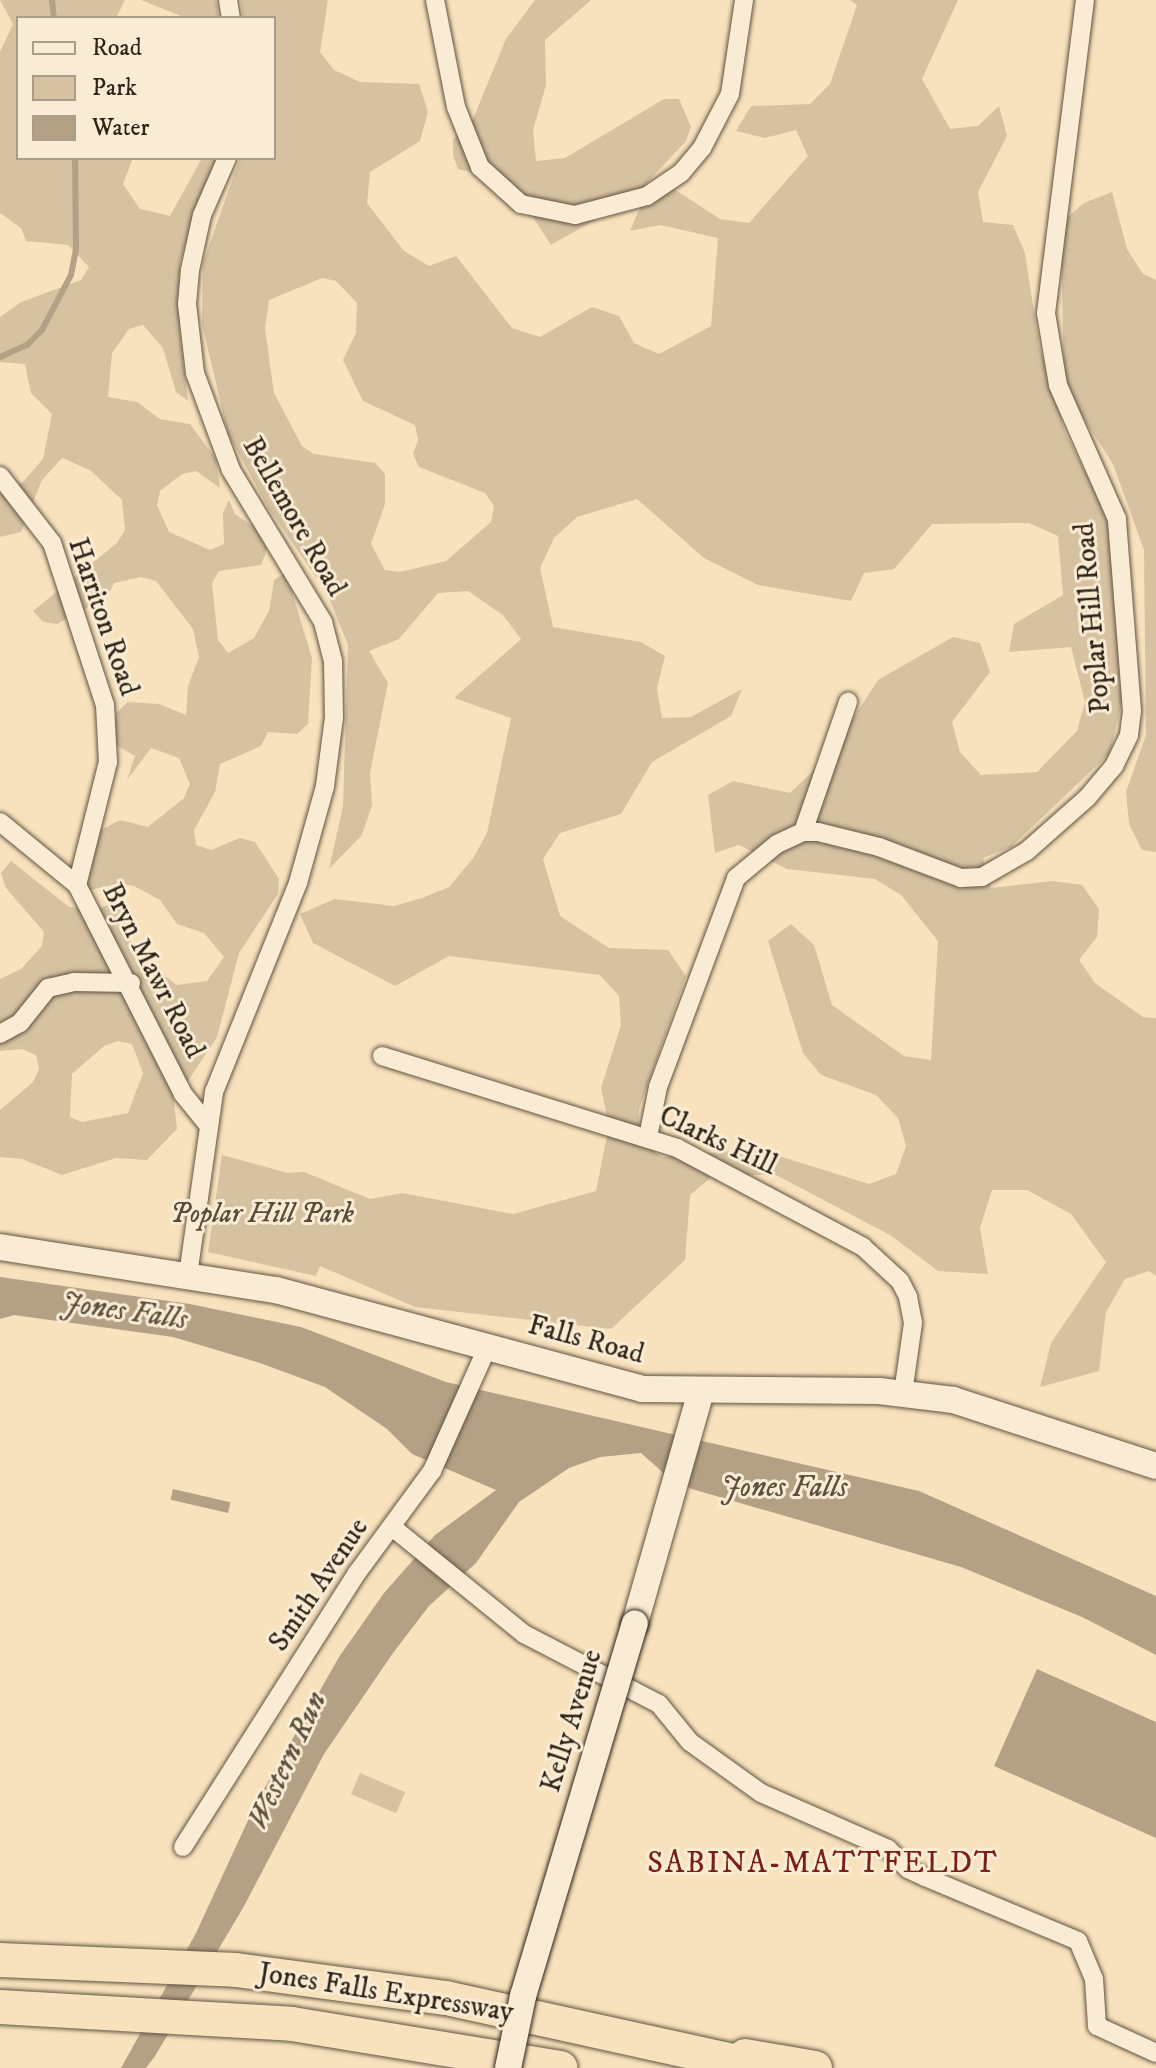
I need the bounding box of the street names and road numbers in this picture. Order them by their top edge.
street label: Bellemore Road [235,431,353,603]
street label: Poplar Hill Road [1068,521,1118,715]
street label: Harriton Road [60,534,146,700]
street label: Bryn Mawr Road [95,878,211,1064]
street label: Clarks Hill [654,1099,782,1183]
street label: Falls Road [524,1308,648,1372]
street label: Smith Avenue [262,1512,376,1658]
street label: Kelly Avenue [534,1646,610,1796]
street label: Jones Falls Expressway [256,1956,516,2030]

